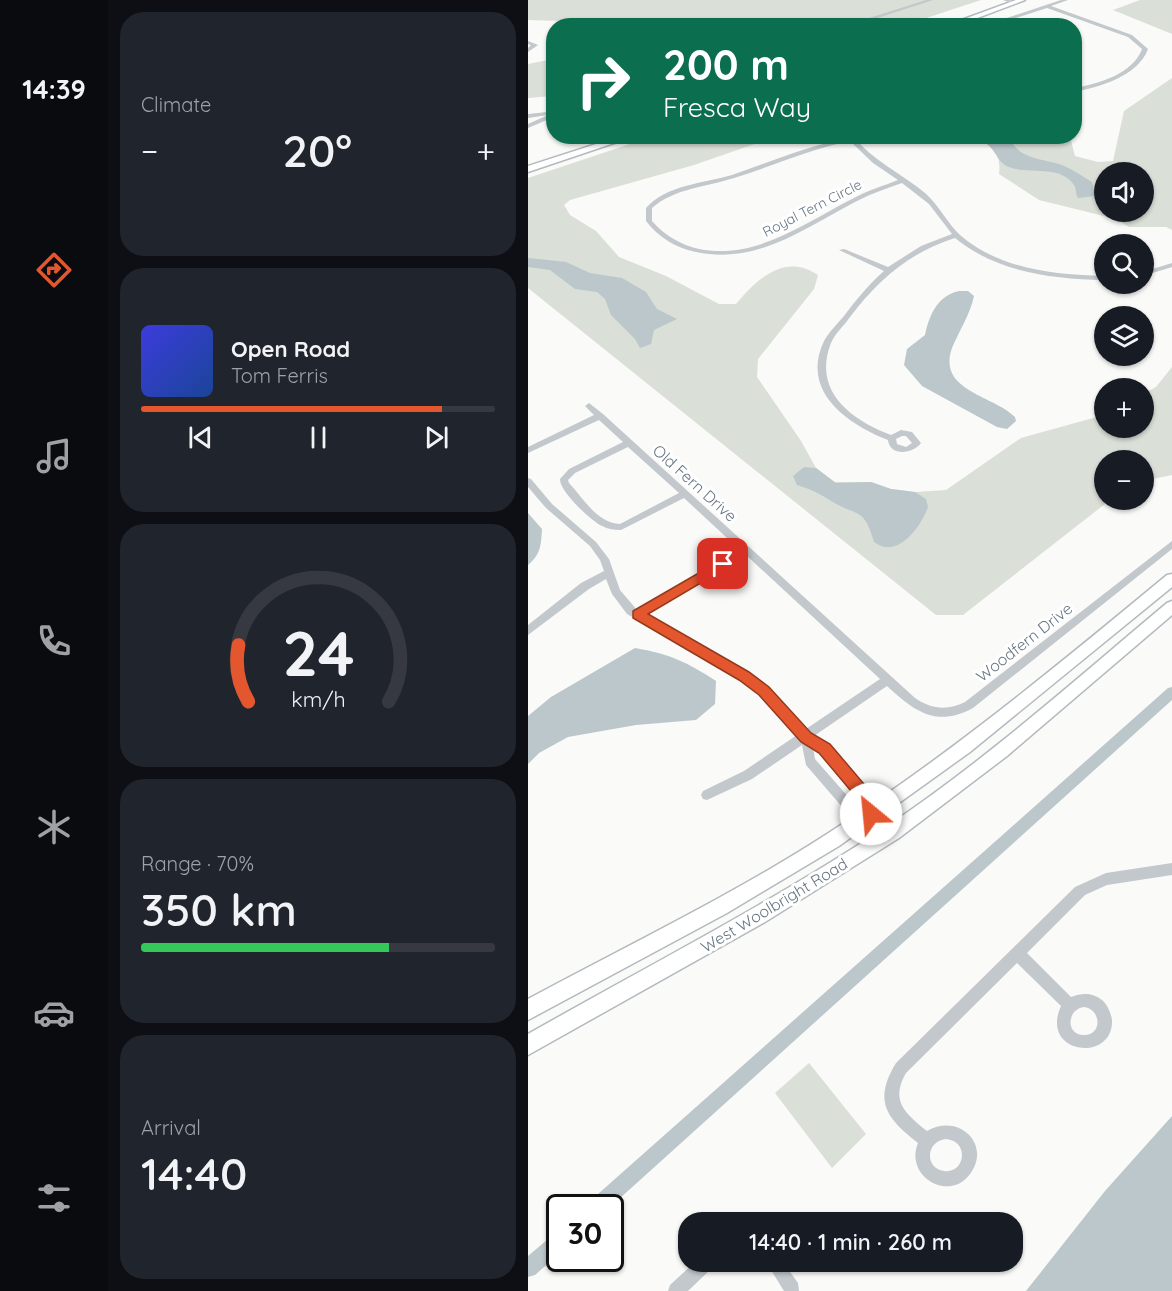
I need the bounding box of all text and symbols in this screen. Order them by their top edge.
text: 200 m [663,38,789,91]
icon: right [564,42,642,120]
text: 14:39 [22,72,86,106]
text: Fresca Way [663,90,811,124]
text: Climate [141,92,211,117]
text: 20° [283,122,352,178]
text: − [141,130,158,171]
text: + [476,130,495,171]
map controls [1094,162,1154,510]
button: sound [1094,162,1154,222]
street label: Royal Tern Circle [759,175,865,241]
button: search [1094,234,1154,294]
icon: directions [33,249,75,291]
button: layers [1094,306,1154,366]
text: Open Road [231,335,350,363]
text: Tom Ferris [231,363,328,388]
button: + [1094,378,1154,438]
icon: previous [184,421,217,454]
icon: pause [302,421,335,454]
icon: next [420,421,453,454]
icon: music [33,435,75,477]
street label: Old Fern Drive [649,440,741,526]
button: − [1094,450,1154,510]
pin [697,538,748,589]
icon: arrive [706,547,739,580]
street label: Woodfern Drive [972,598,1076,686]
text: 24 [282,615,354,693]
icon: phone [33,620,75,662]
text: km/h [291,687,345,713]
position arrow [839,782,903,846]
icon: climate [33,806,75,848]
text: Range · 70% [141,851,254,876]
street label: West Woolbright Road [697,853,851,957]
text: 350 km [141,881,297,937]
icon: car [33,992,75,1034]
text: Arrival [141,1115,201,1140]
text: 14:40 [141,1145,247,1201]
icon: filters [33,1177,75,1219]
speed limit sign: 30 [546,1194,624,1272]
text: 14:40 · 1 min · 260 m [749,1228,952,1256]

